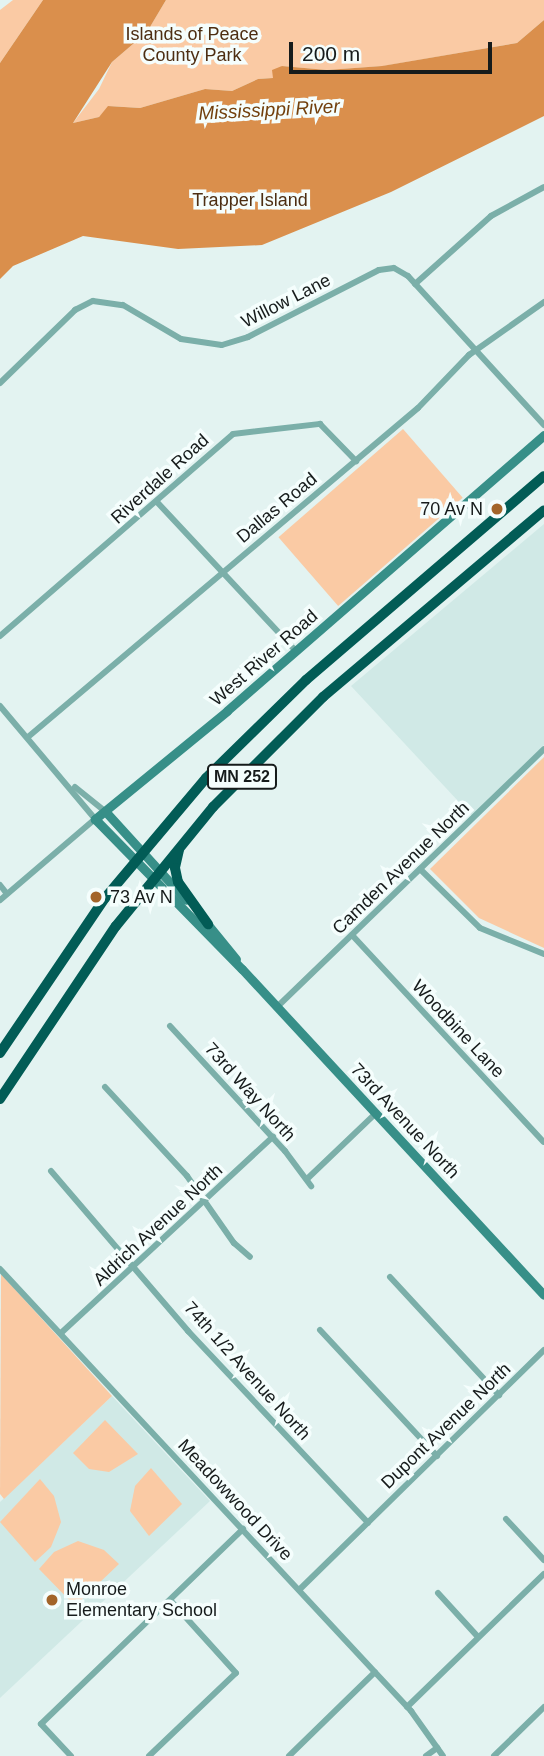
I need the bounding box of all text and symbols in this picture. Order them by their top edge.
park label: Islands of Peace County Park [125,24,259,66]
scale bar [292,28,495,72]
text: 200 m [302,42,360,65]
water label: Mississippi River [198,95,340,125]
park label: Trapper Island [192,189,308,211]
street label: Willow Lane [238,269,334,333]
street label: Riverdale Road [107,429,213,529]
street label: Dallas Road [233,468,321,548]
place label: 70 Av N [419,498,483,520]
marker: 70 Av N [489,501,505,517]
street label: West River Road [206,605,322,711]
road number: MN 252 [205,764,279,790]
street label: Camden Avenue North [328,797,474,939]
place label: 73 Av N [110,886,174,908]
marker: 73 Av N [88,889,104,905]
street label: Woodbine Lane [407,976,509,1082]
street label: 73rd Way North [200,1038,300,1146]
street label: 73rd Avenue North [346,1059,464,1183]
street label: Aldrich Avenue North [89,1159,227,1291]
street label: 74th 1/2 Avenue North [179,1297,315,1445]
street label: Dupont Avenue North [376,1358,516,1494]
street label: Meadowwood Drive [173,1435,297,1565]
place label: Monroe Elementary School [66,1579,217,1622]
marker: Monroe Elementary School [44,1592,60,1608]

